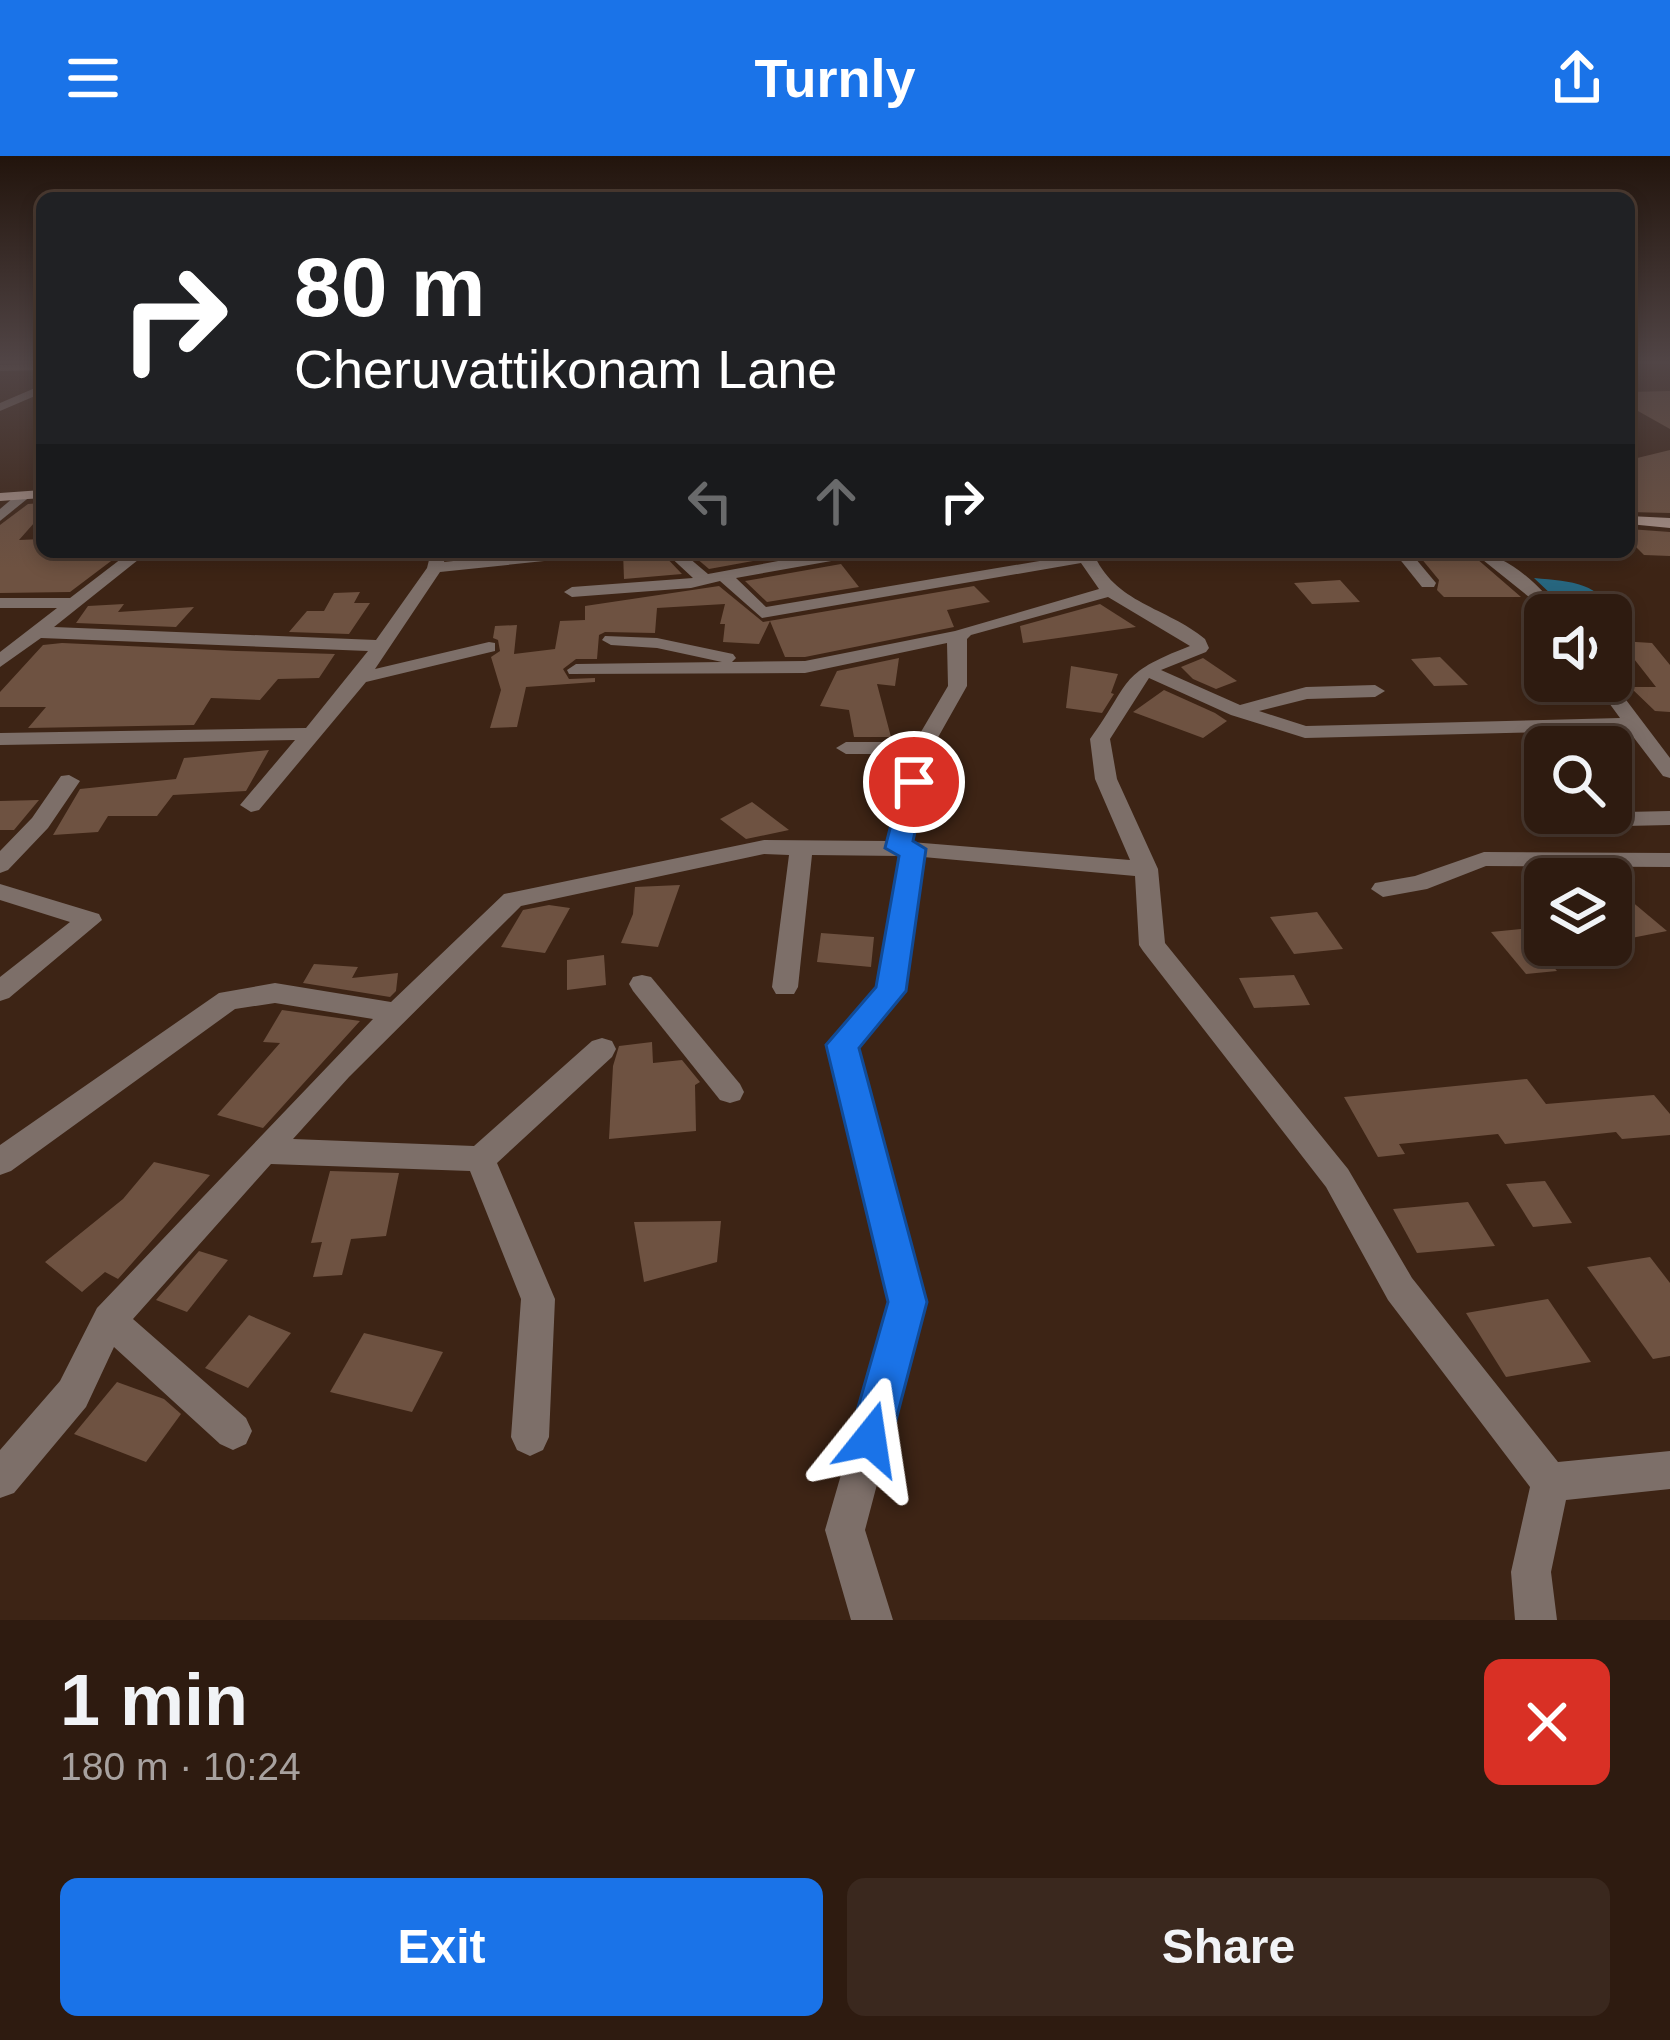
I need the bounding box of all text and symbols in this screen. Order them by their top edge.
icon: menu [60,45,126,111]
icon: share [1544,45,1610,111]
text: Turnly [755,48,916,108]
icon: right [96,240,252,396]
text: 80 m [294,240,485,334]
text: Cheruvattikonam Lane [294,339,837,399]
icon: left [677,468,743,534]
icon: ahead [803,468,869,534]
icon: right [929,468,995,534]
map controls [1524,594,1632,966]
button: sound [1524,594,1632,702]
button: search [1524,726,1632,834]
pin [863,731,965,833]
icon: arrive [881,749,947,815]
button: layers [1524,858,1632,966]
position arrow [807,1376,933,1502]
button: close [1484,1659,1610,1785]
text: 1 min [60,1660,248,1740]
text: 180 m · 10:24 [60,1745,301,1788]
button: Exit [60,1878,823,2016]
button: Share [847,1878,1610,2016]

